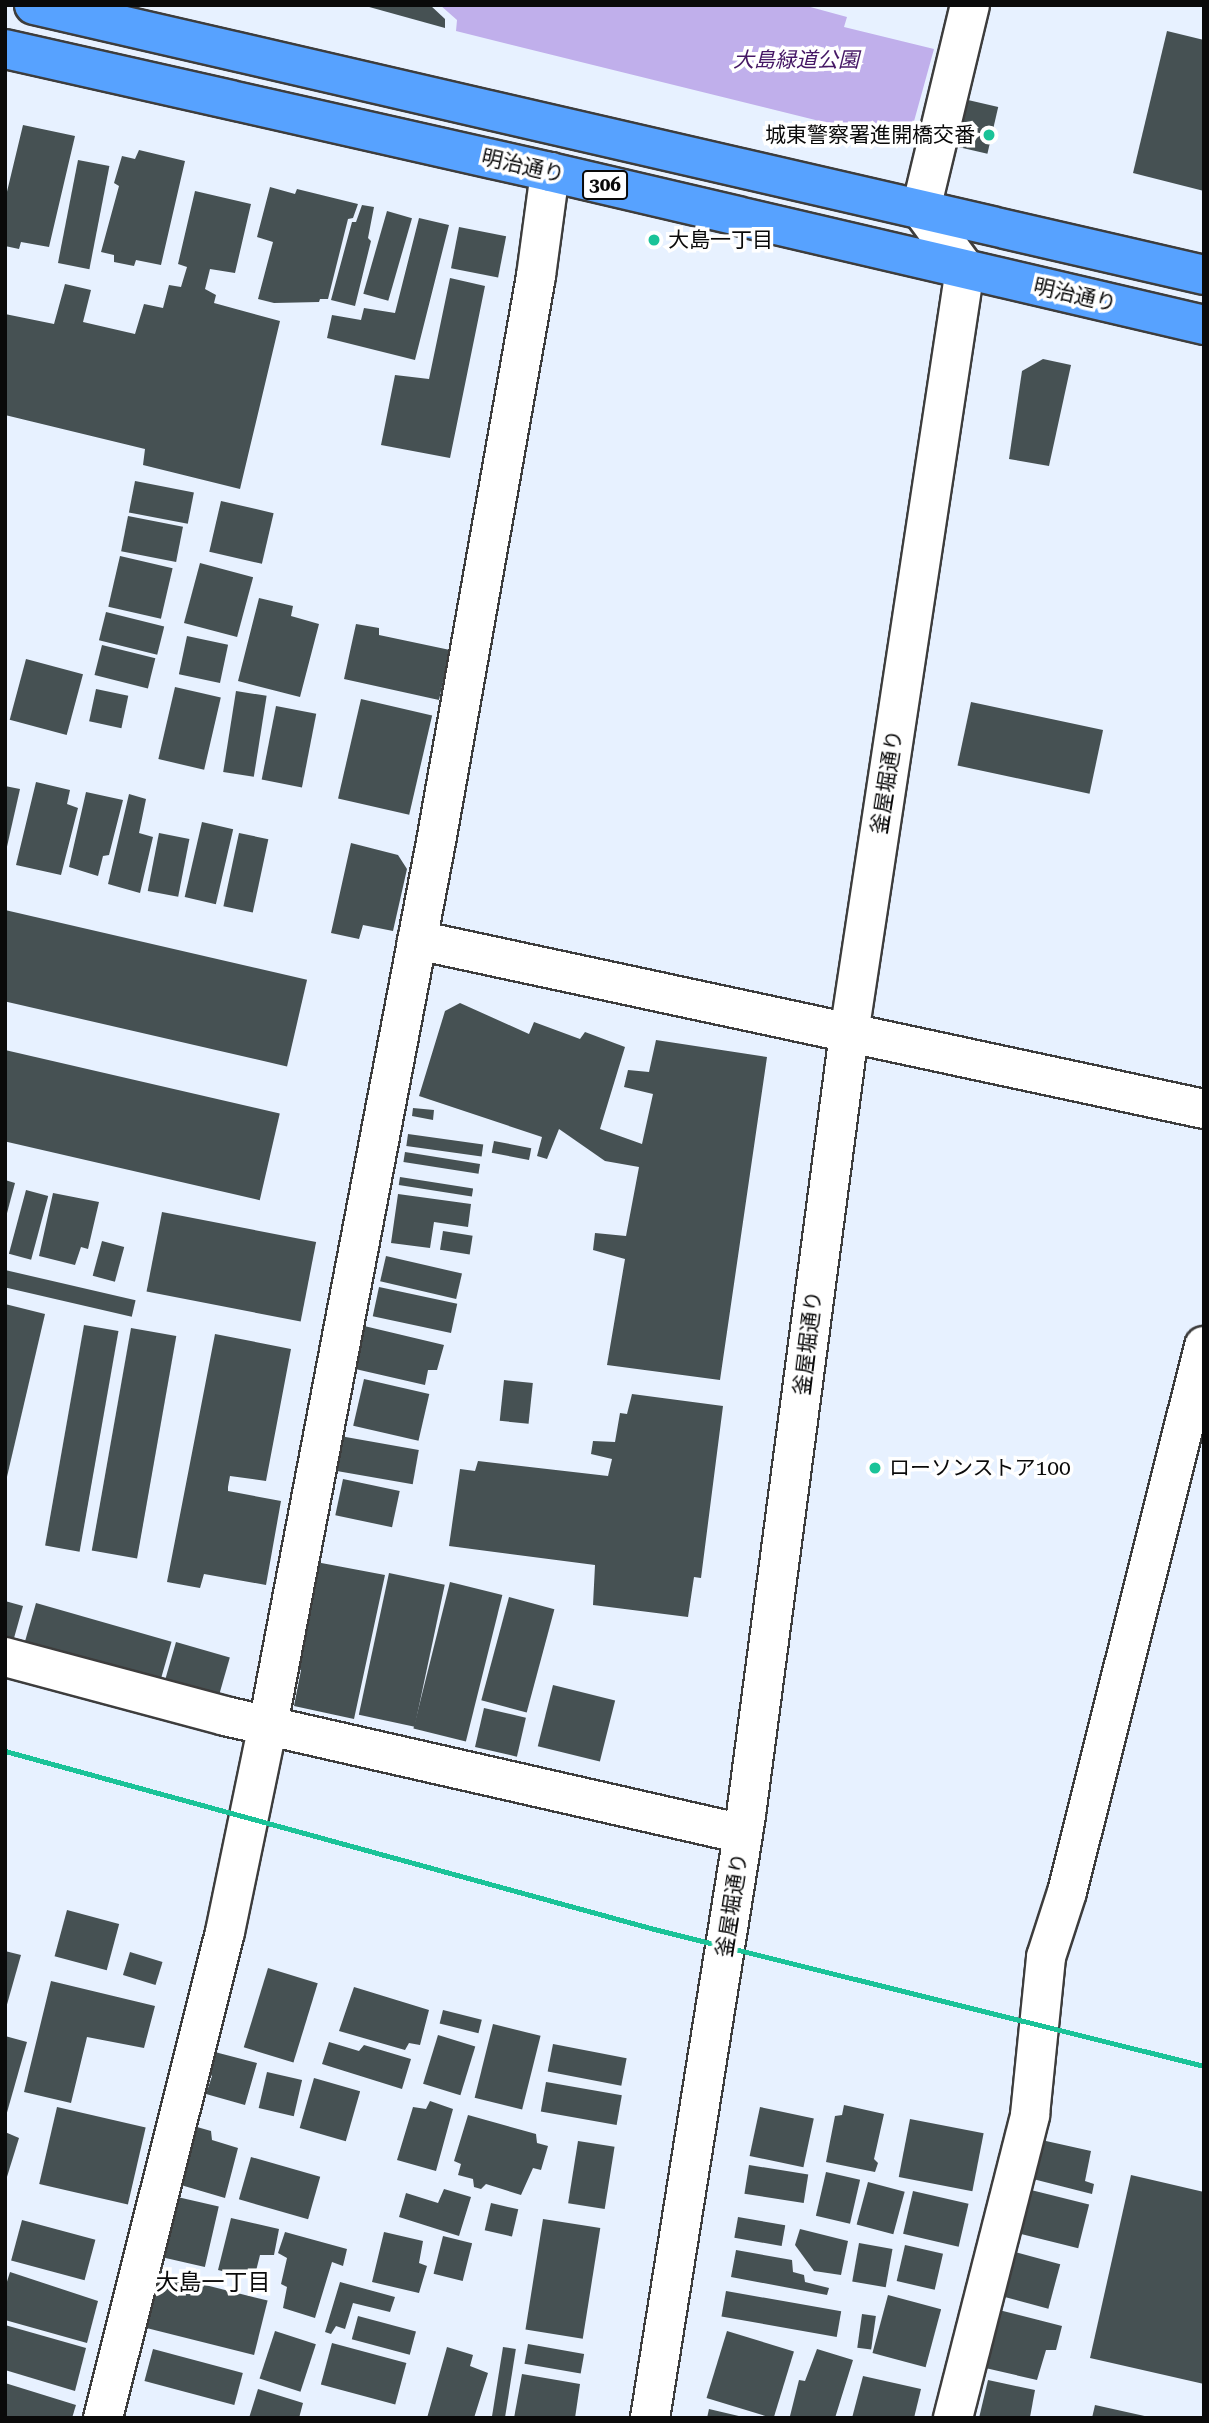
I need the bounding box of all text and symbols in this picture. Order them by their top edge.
park label: 大島緑道公園 [733,47,859,73]
place label: 城東警察署進開橋交番 [765,122,975,148]
marker: 城東警察署進開橋交番 [981,127,997,143]
street label: 明治通り [479,144,567,188]
road number: 306 [580,169,630,200]
place label: 大島一丁目 [668,227,773,253]
marker: 大島一丁目 [646,232,662,248]
street label: 明治通り [1031,273,1119,317]
street label: 釜屋堀通り [866,728,908,836]
street label: 釜屋堀通り [789,1289,827,1397]
place label: ローソンストア100 [889,1455,1071,1481]
marker: ローソンストア100 [867,1460,883,1476]
street label: 釜屋堀通り [711,1851,753,1959]
district label: 大島一丁目 [156,2269,270,2297]

